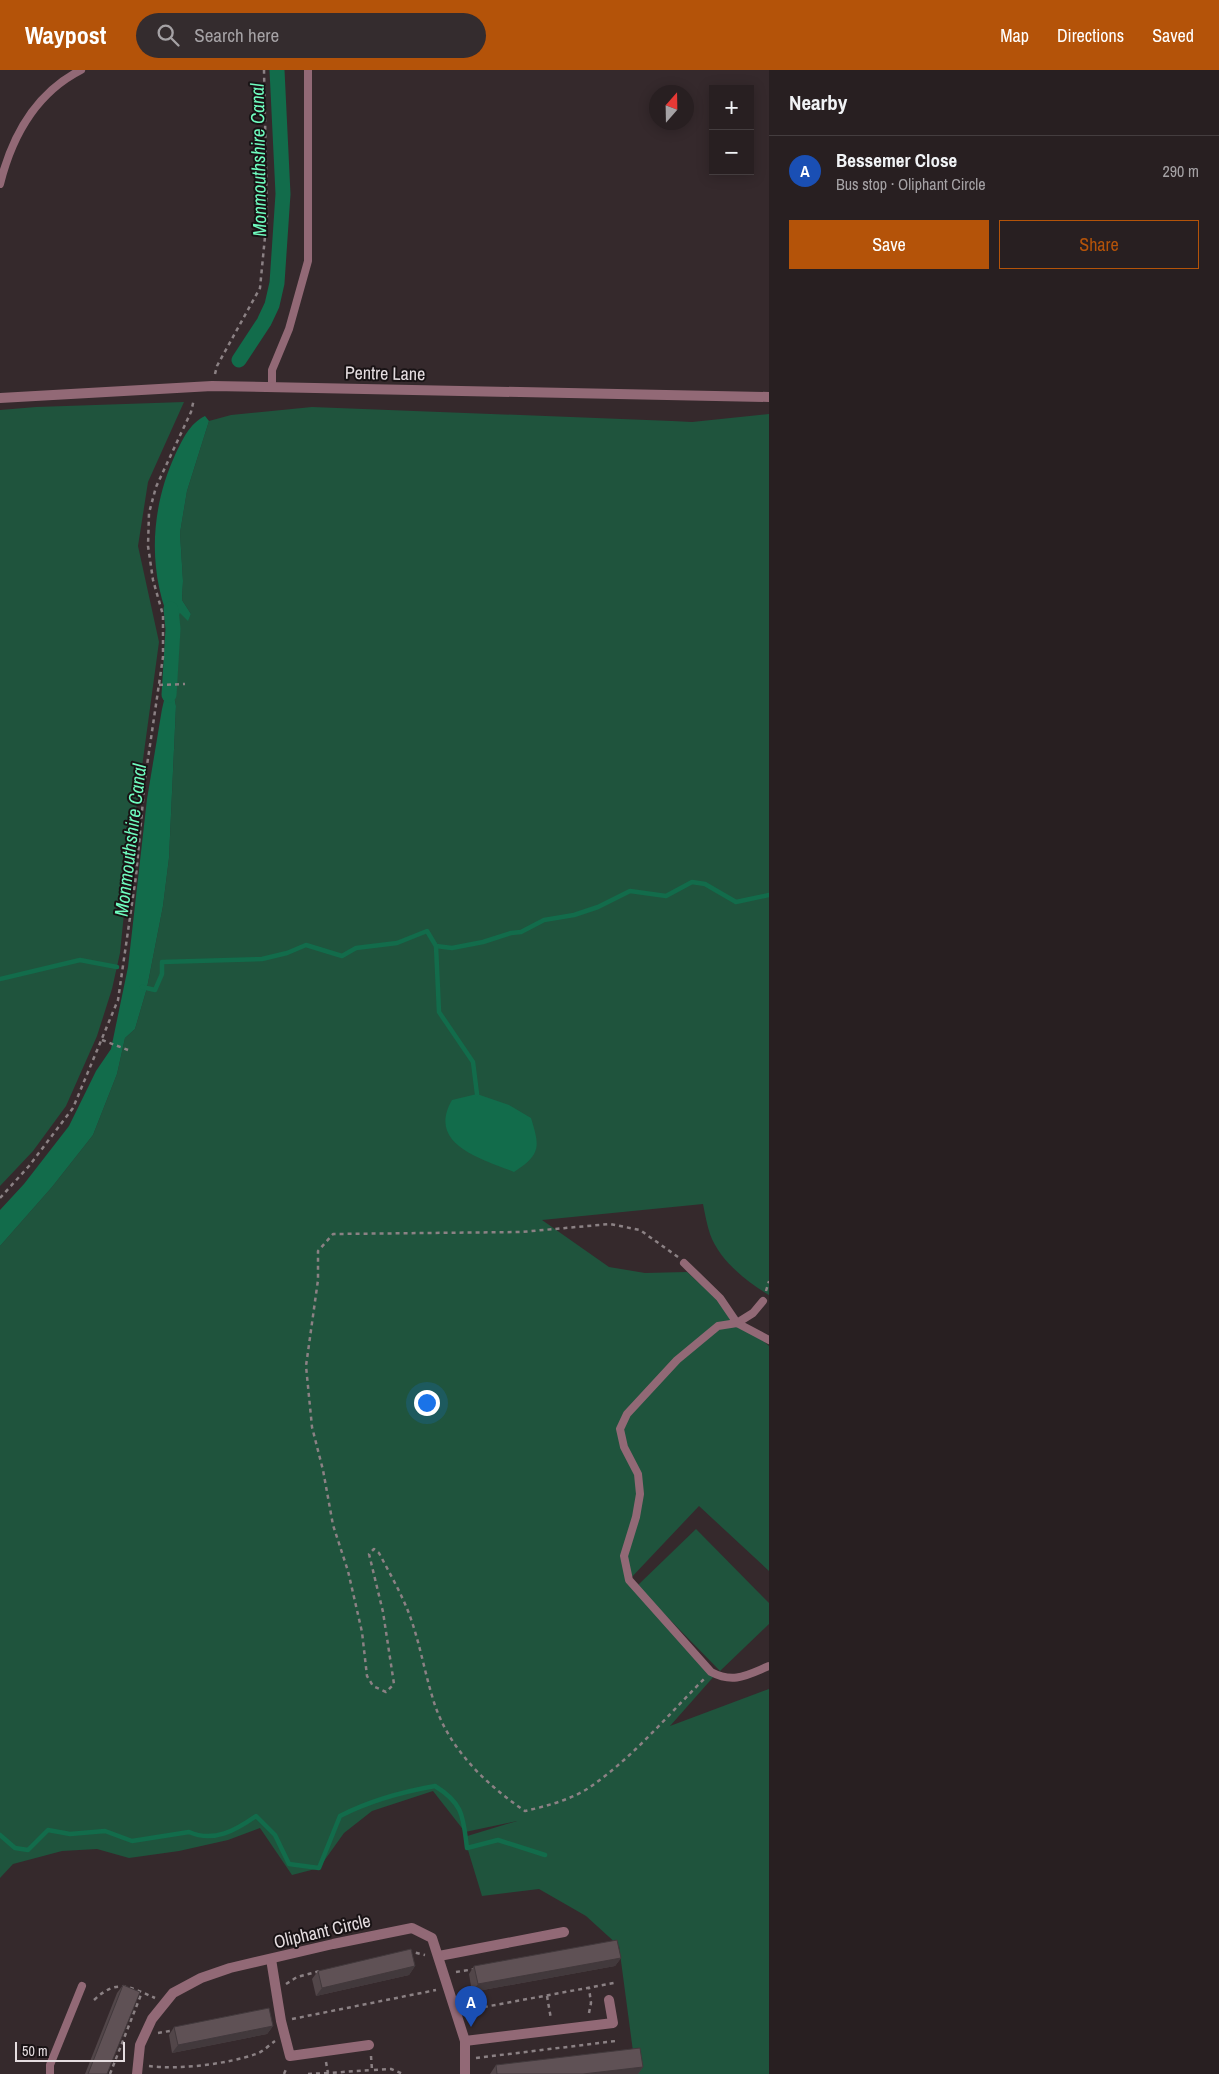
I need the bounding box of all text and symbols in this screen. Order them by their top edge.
search box [136,13,486,58]
text: Waypost [25,19,106,51]
icon: search [154,21,182,49]
text: Search here [194,22,279,48]
text: Map [1000,23,1029,48]
text: Directions [1057,23,1124,48]
text: Saved [1152,23,1194,48]
water label: Monmouthshire Canal [244,83,272,237]
north arrow [649,85,694,130]
map controls [709,85,754,175]
button: + [709,85,754,130]
text: Nearby [789,88,847,117]
button: − [709,130,754,175]
text: Bessemer Close [836,147,957,173]
text: A [800,160,810,182]
text: 290 m [1163,160,1199,182]
text: Bus stop · Oliphant Circle [836,173,986,195]
button: Save [789,220,989,269]
button: Share [999,220,1199,269]
street label: Pentre Lane [345,360,425,386]
water label: Monmouthshire Canal [108,762,152,918]
your location [414,1390,440,1416]
street label: Oliphant Circle [271,1908,373,1954]
pin: A [455,1986,487,2027]
scale bar [15,2039,125,2062]
text: 50 m [22,2042,48,2060]

